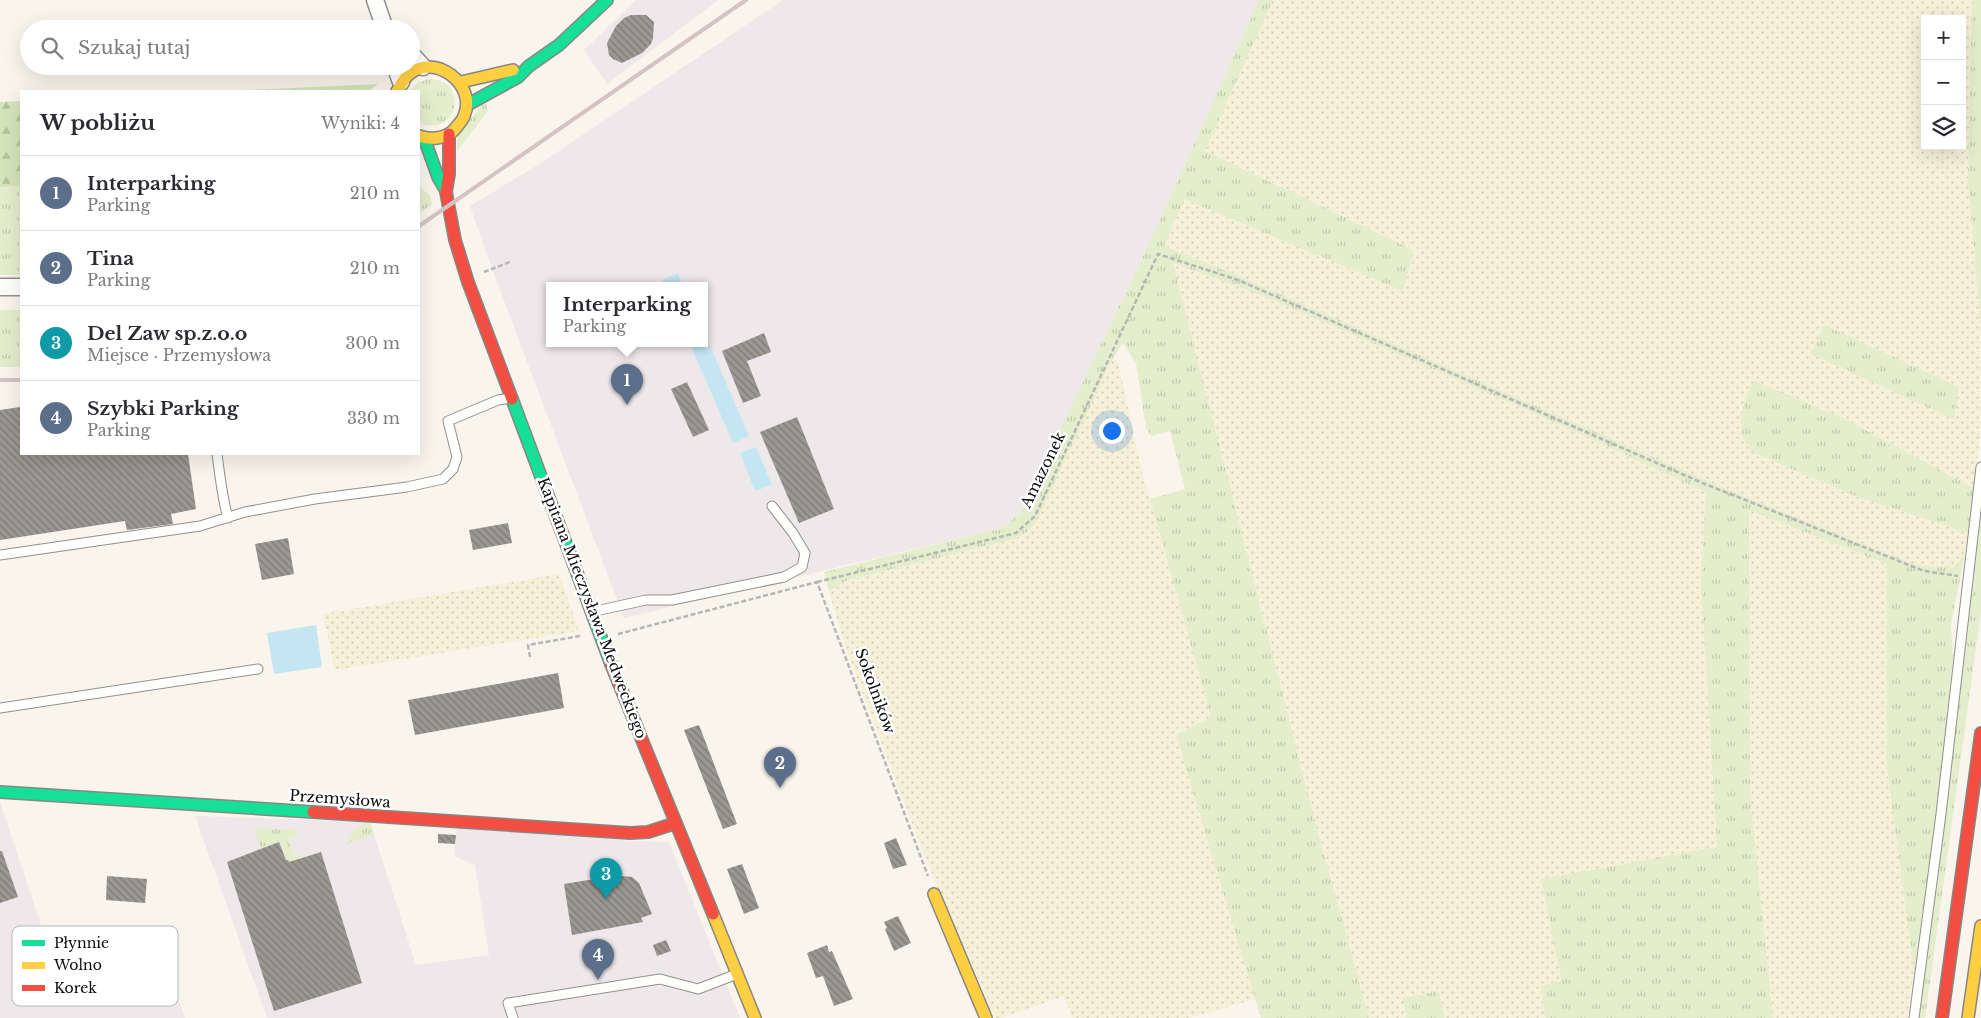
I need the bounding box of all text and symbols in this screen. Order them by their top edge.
map controls [1921,15,1966,150]
button: + [1921,15,1966,60]
search box [20,20,420,75]
icon: search [38,34,66,62]
text: Szukaj tutaj [78,36,190,59]
button: − [1921,60,1966,105]
button: layers [1921,105,1966,150]
text: W pobliżu [40,110,155,136]
text: Wyniki: 4 [321,113,400,133]
text: Interparking [87,172,215,195]
text: 1 [53,183,59,203]
text: 210 m [350,183,400,203]
text: Parking [87,195,150,215]
text: Tina [87,247,134,270]
text: 2 [51,258,61,278]
text: 210 m [350,258,400,278]
text: Parking [87,270,150,290]
popup [546,282,708,347]
text: Interparking [563,293,691,316]
text: Parking [563,316,626,336]
text: Del Zaw sp.z.o.o [87,322,247,345]
text: 3 [51,333,61,353]
text: 300 m [346,333,400,353]
text: Miejsce · Przemysłowa [87,345,271,365]
pin: 1 [611,364,643,405]
text: Szybki Parking [87,397,239,420]
text: 4 [51,408,61,428]
text: 330 m [347,408,400,428]
your location [1099,418,1125,444]
text: Parking [87,420,150,440]
street label: Amazonek [1016,428,1069,512]
street label: Kapitana Mieczysława Medweckiego [534,475,651,741]
street label: Sokolników [851,646,900,736]
pin: 2 [764,747,796,788]
street label: Przemysłowa [289,785,392,812]
pin: 3 [590,858,622,899]
legend [12,926,178,1006]
text: Płynnie [54,934,109,952]
pin: 4 [582,939,614,980]
text: Wolno [53,956,102,974]
text: Korek [54,979,97,997]

